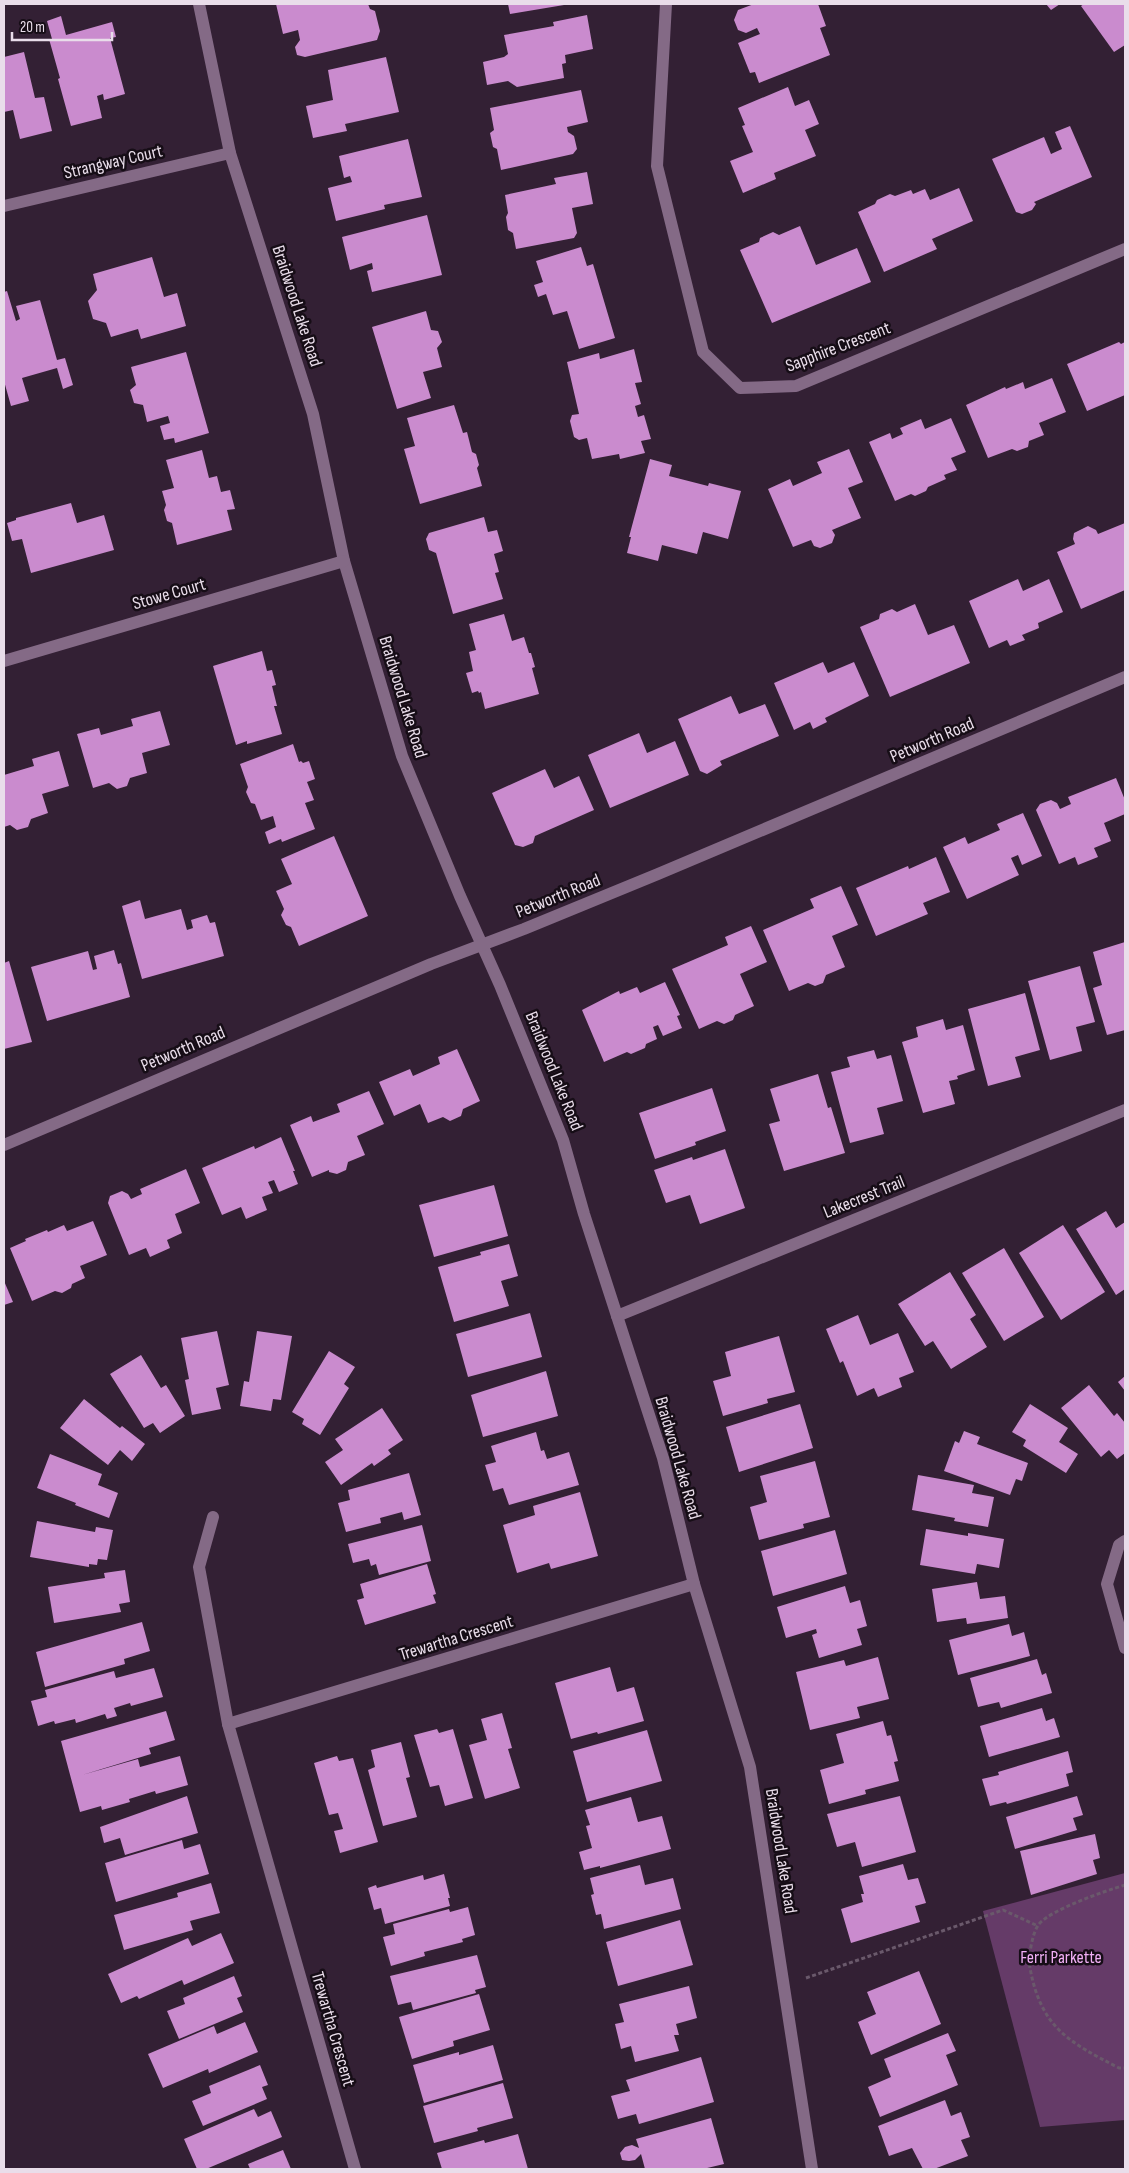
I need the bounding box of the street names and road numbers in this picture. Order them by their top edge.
street label: Strangway Court [62,140,165,184]
street label: Braidwood Lake Road [268,243,326,369]
street label: Sapphire Crescent [783,317,894,377]
street label: Stowe Court [130,573,208,614]
street label: Braidwood Lake Road [374,634,432,760]
street label: Petworth Road [887,713,977,767]
street label: Petworth Road [513,870,603,922]
street label: Braidwood Lake Road [521,1009,587,1133]
street label: Petworth Road [138,1022,228,1076]
street label: Lakecrest Trail [820,1171,908,1223]
street label: Braidwood Lake Road [651,1394,705,1522]
street label: Trewartha Crescent [396,1611,516,1665]
street label: Braidwood Lake Road [761,1787,801,1915]
street label: Trewartha Crescent [307,1969,360,2089]

